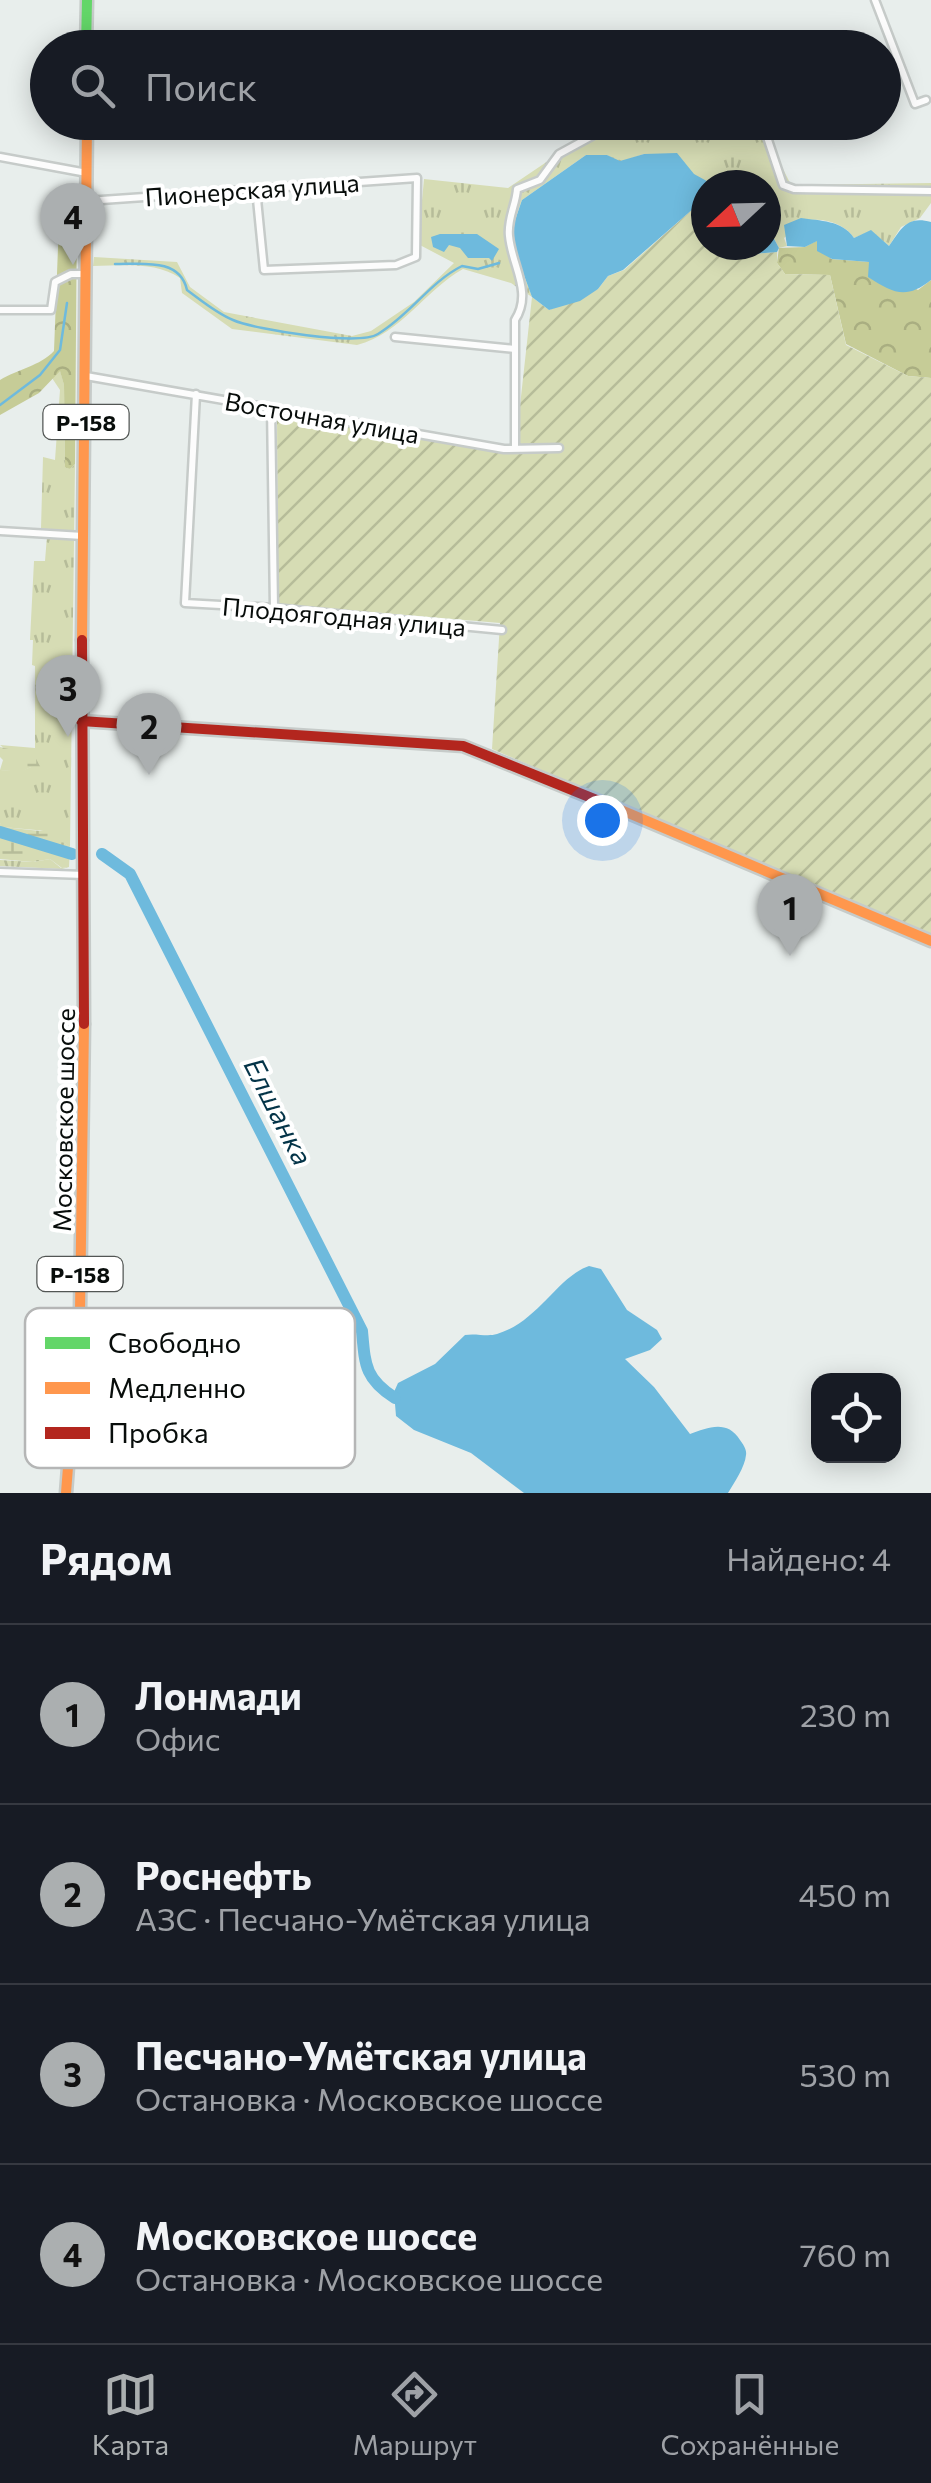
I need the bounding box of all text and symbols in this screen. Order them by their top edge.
search box [30,30,901,140]
icon: search [65,58,120,113]
text: Поиск [145,62,257,109]
street label: Пионерская улица [144,167,360,211]
north arrow [691,170,781,260]
pin: 4 [40,182,106,265]
street label: Восточная улица [223,385,421,449]
road number: Р-158 [44,405,128,439]
street label: Плодоягодная улица [221,590,467,642]
pin: 3 [36,654,100,737]
pin: 2 [116,692,182,775]
your location [577,795,628,846]
pin: 1 [758,874,822,956]
street label: Московское шоссе [46,1008,80,1232]
water label: Елшанка [238,1052,320,1170]
road number: Р-158 [38,1257,122,1291]
legend [25,1308,355,1468]
text: Свободно [108,1325,241,1359]
text: Медленно [108,1370,246,1404]
map controls [811,1373,901,1463]
button: locate [811,1373,901,1463]
text: Пробка [108,1415,208,1449]
text: Рядом [40,1532,172,1584]
text: Найдено: 4 [726,1538,891,1578]
text: Лонмади [135,1671,302,1718]
text: 1 [65,1694,80,1734]
text: 230 m [800,1694,891,1734]
text: Офис [135,1718,221,1758]
text: Роснефть [135,1851,312,1898]
text: 2 [63,1874,82,1914]
text: 450 m [798,1874,891,1914]
text: АЗС · Песчано-Умётская улица [135,1898,590,1938]
text: Песчано-Умётская улица [135,2031,587,2078]
text: 3 [63,2054,82,2094]
text: 530 m [799,2054,891,2094]
text: Остановка · Московское шоссе [135,2078,603,2118]
text: Московское шоссе [135,2211,477,2258]
text: 4 [63,2234,82,2274]
text: 760 m [800,2234,891,2274]
text: Остановка · Московское шоссе [135,2258,603,2298]
tab: Карта [92,2367,169,2461]
tab: Маршрут [353,2367,477,2461]
tab: Сохранённые [660,2367,839,2461]

